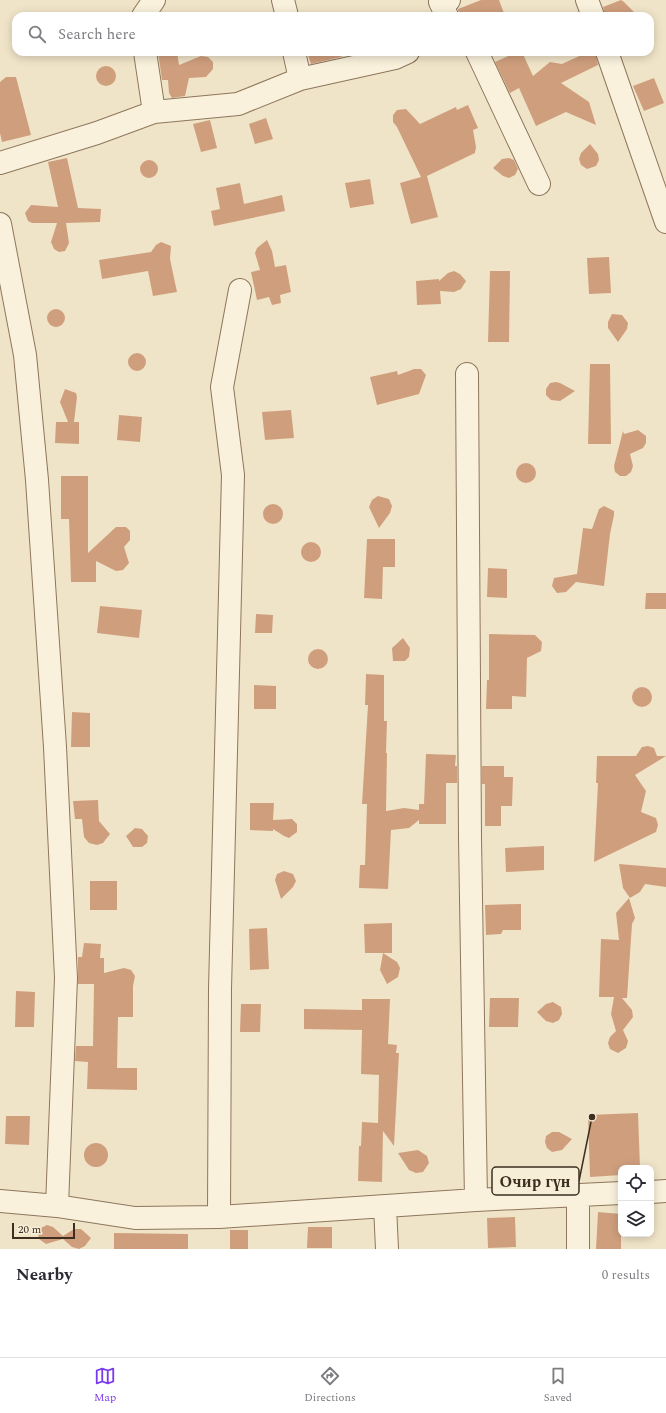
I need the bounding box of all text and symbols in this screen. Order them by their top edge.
search box [12,12,654,56]
icon: search [26,23,48,45]
text: Search here [58,23,136,46]
map controls [618,1165,654,1237]
button: locate [618,1165,654,1201]
callout: Очир гүн [492,1167,579,1195]
text: Очир гүн [499,1170,571,1194]
button: layers [618,1201,654,1237]
scale bar [12,1221,75,1240]
text: 20 m [18,1221,41,1238]
text: Nearby [16,1262,72,1288]
text: 0 results [602,1265,650,1285]
tab: Map [94,1365,116,1406]
tab: Directions [304,1365,356,1406]
tab: Saved [544,1365,572,1406]

